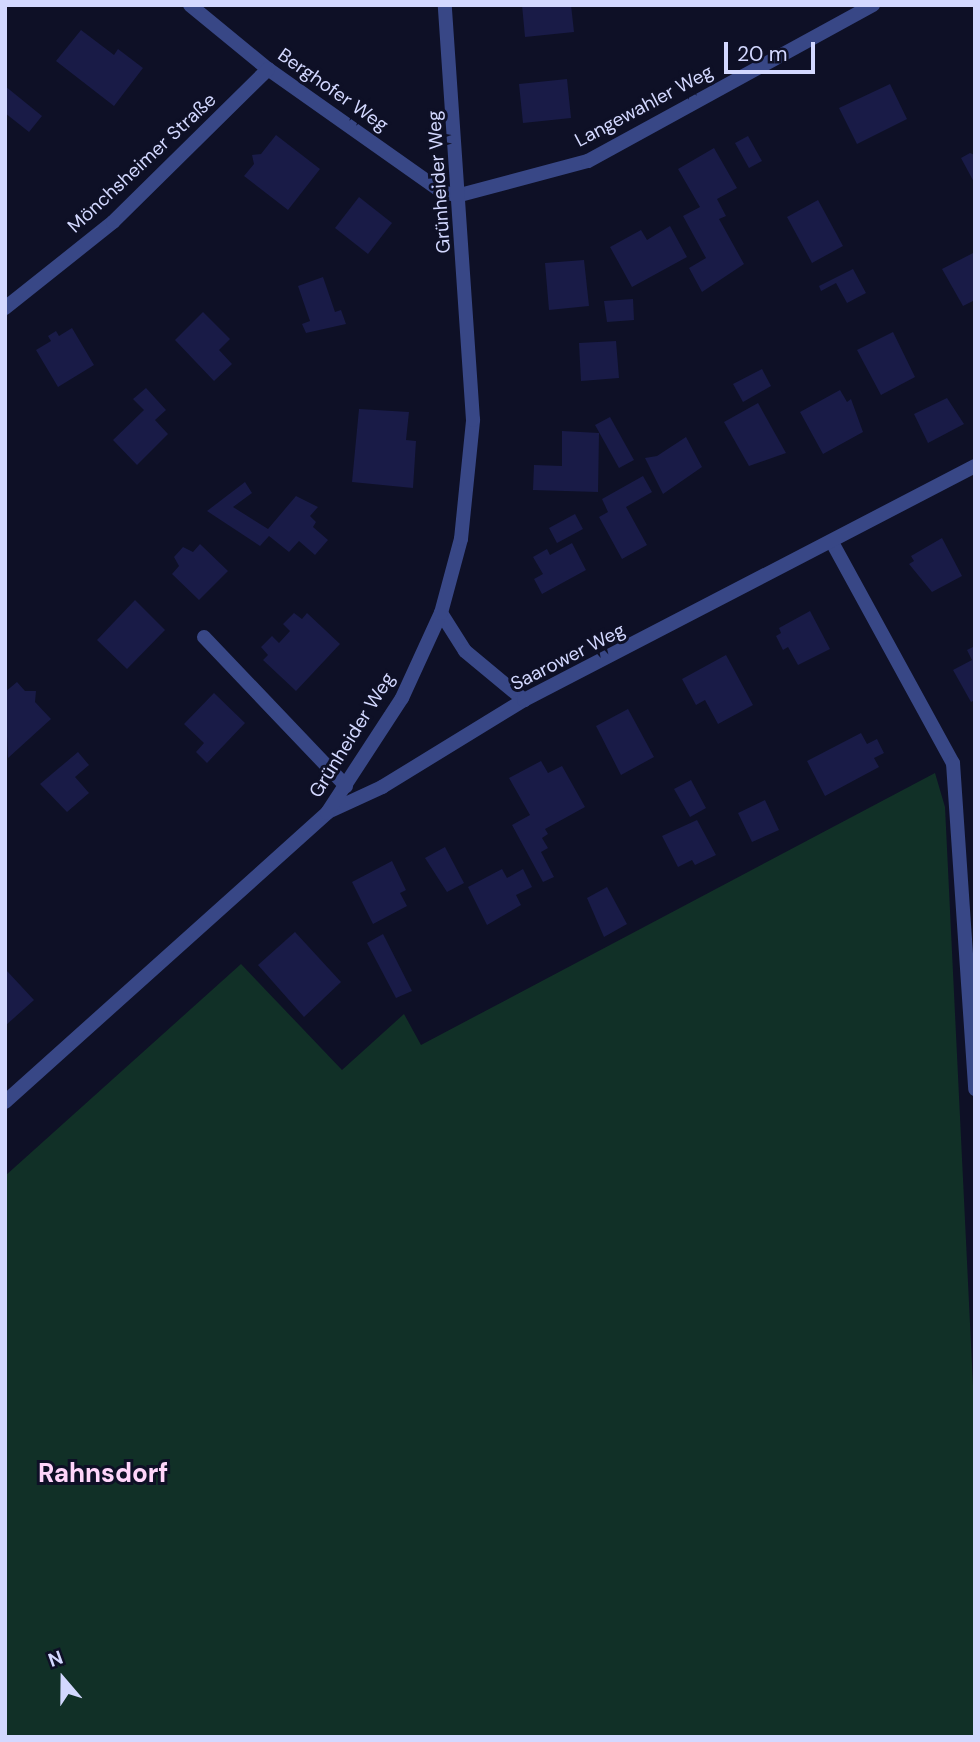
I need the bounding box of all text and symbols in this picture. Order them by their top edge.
scale bar [728,28,819,72]
text: 20 m [737,40,788,68]
street label: Berghofer Weg [273,44,393,136]
street label: Langewahler Weg [571,60,717,152]
street label: Mönchsheimer Straße [63,88,221,238]
street label: Grünheider Weg [423,110,455,254]
street label: Saarower Weg [507,618,629,696]
street label: Grünheider Weg [304,668,400,802]
district label: Rahnsdorf [38,1458,168,1490]
north arrow [28,1644,98,1714]
text: N [45,1645,66,1673]

